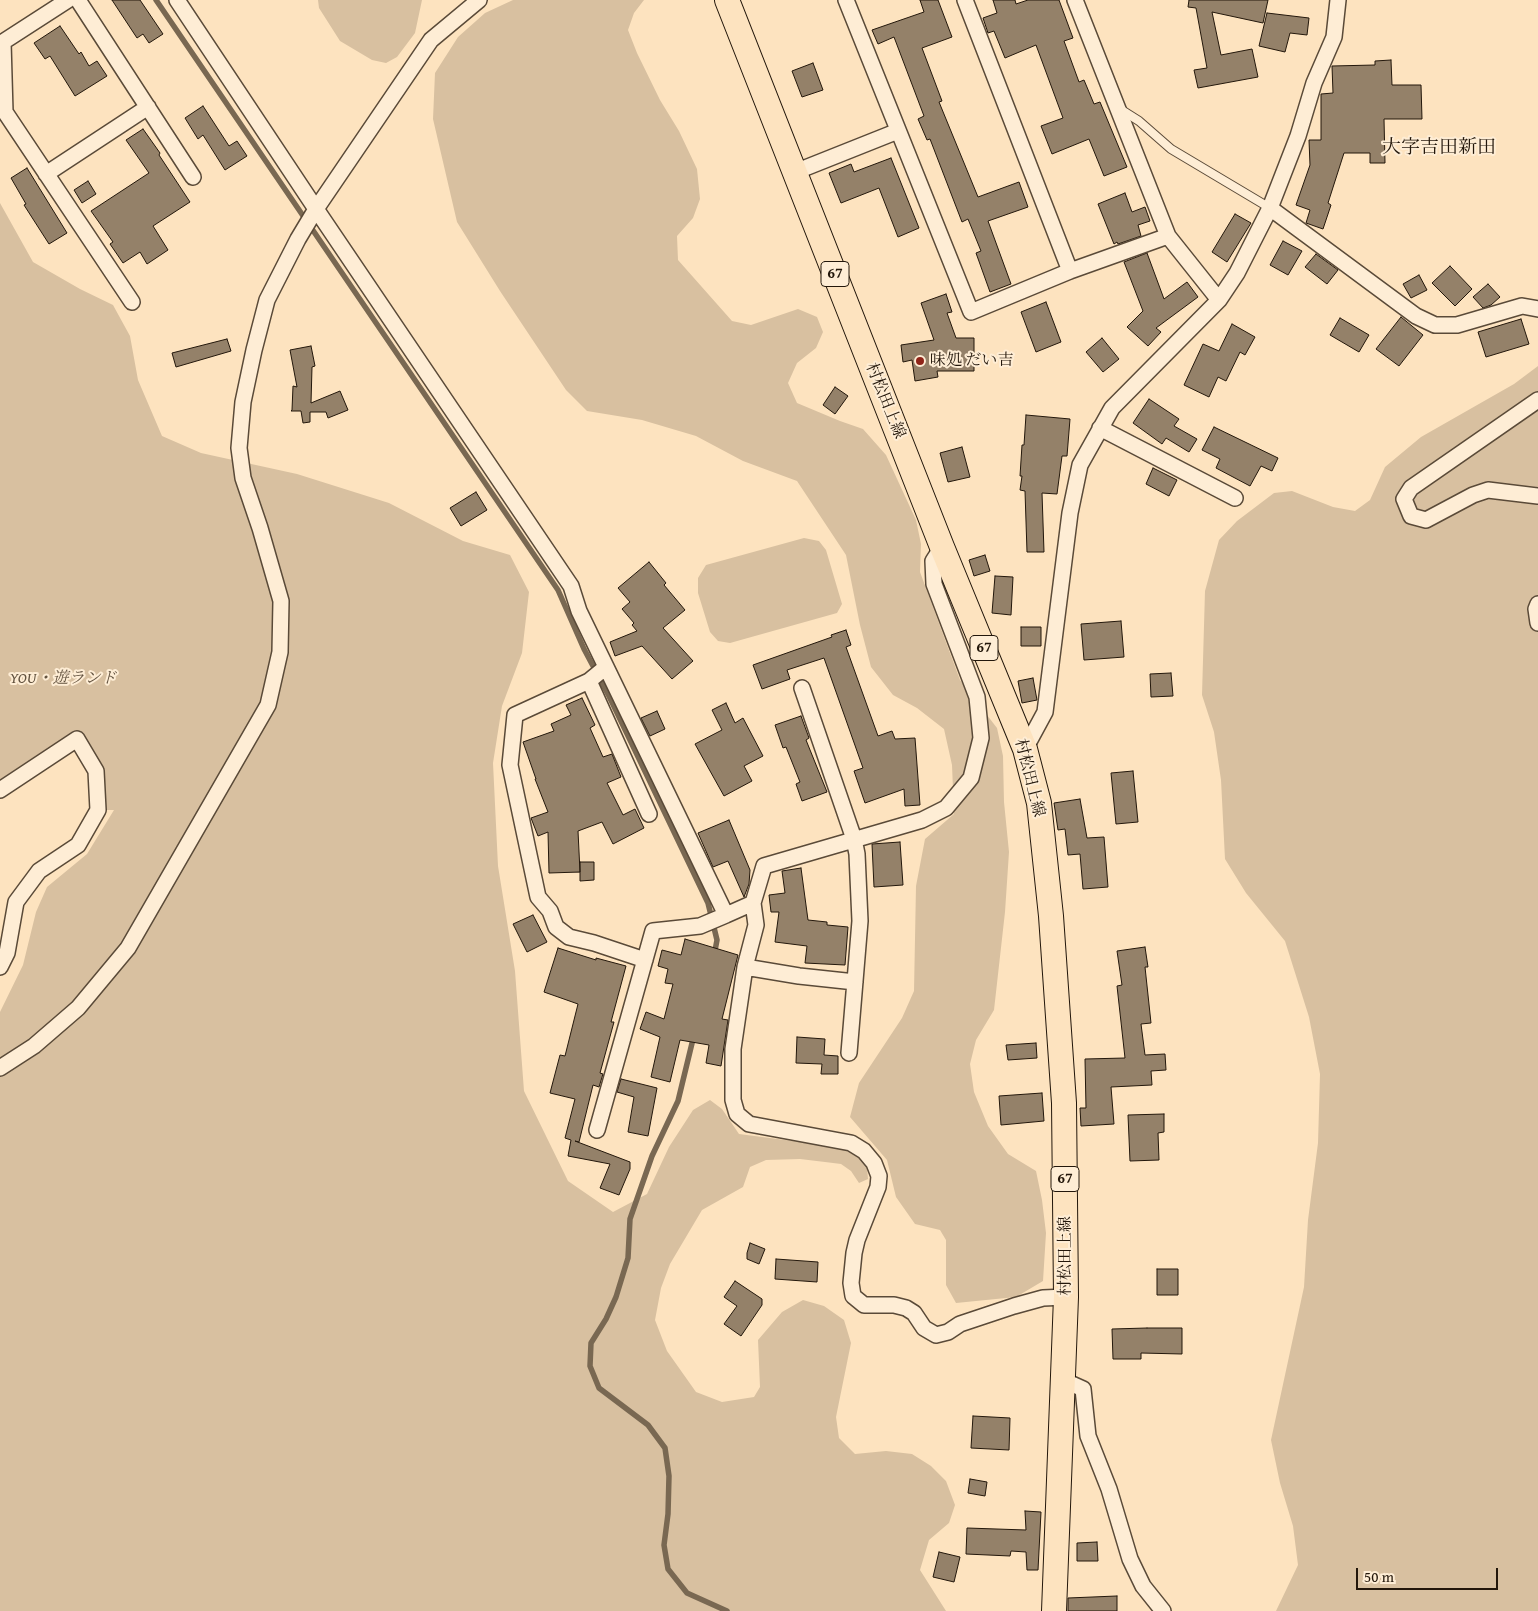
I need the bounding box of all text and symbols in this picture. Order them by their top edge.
district label: 大字吉田新田 [1382,137,1496,159]
road number: 67 [821,262,849,286]
place label: 味処 だい吉 [930,351,1014,371]
marker: 味処 だい吉 [914,355,926,367]
street label: 村松田上線 [861,360,909,442]
road number: 67 [970,636,998,660]
park label: YOU・遊ランド [10,669,116,689]
street label: 村松田上線 [1010,737,1048,819]
road number: 67 [1051,1166,1079,1192]
street label: 村松田上線 [1056,1216,1076,1296]
scale bar [1358,1558,1500,1590]
text: 50 m [1364,1566,1394,1587]

